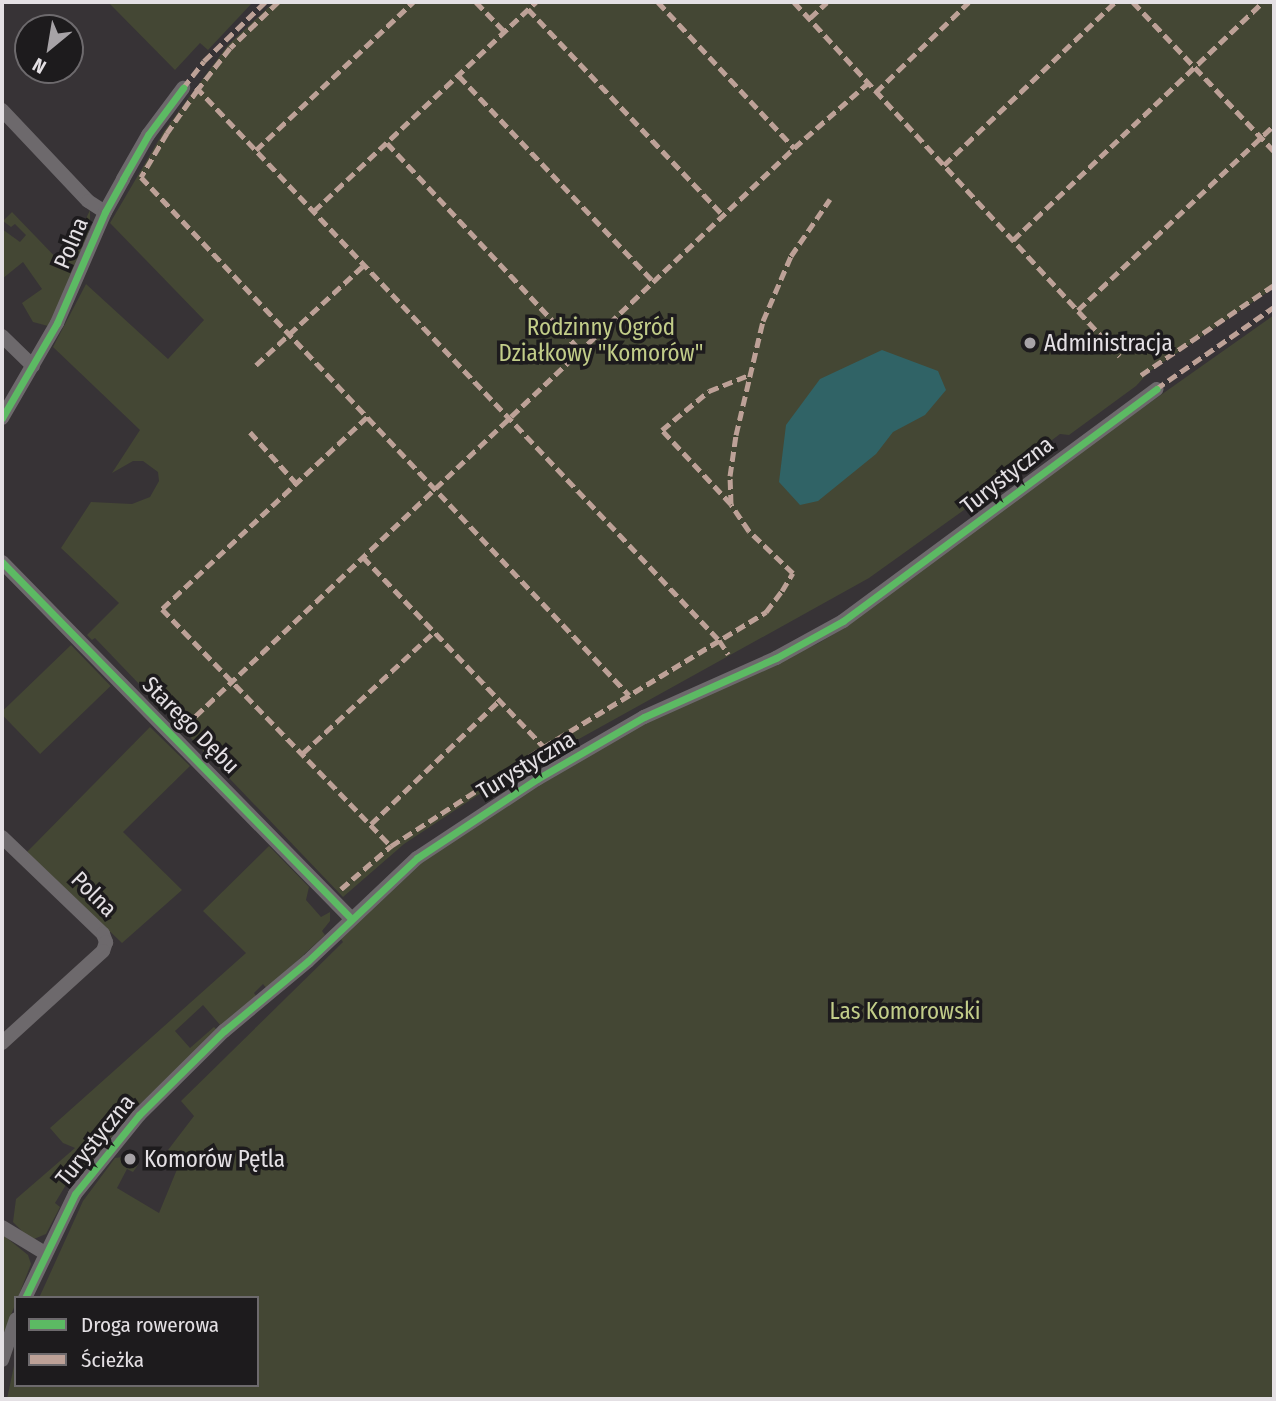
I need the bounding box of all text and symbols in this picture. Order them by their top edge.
north arrow [14,14,84,84]
text: N [29,53,50,79]
street label: Polna [48,213,94,273]
park label: Rodzinny Ogród Działkowy "Komorów" [499,313,703,367]
place label: Administracja [1044,329,1173,357]
marker: Administracja [1022,335,1038,351]
street label: Turystyczna [955,430,1059,520]
street label: Starego Dębu [137,671,245,779]
street label: Turystyczna [472,725,580,805]
street label: Polna [66,866,122,922]
park label: Las Komorowski [830,997,980,1025]
street label: Turystyczna [50,1089,140,1191]
place label: Komorów Pętla [144,1145,285,1173]
marker: Komorów Pętla [122,1151,138,1167]
legend [14,1296,259,1387]
text: Droga rowerowa [81,1312,219,1338]
text: Ścieżka [81,1347,144,1373]

